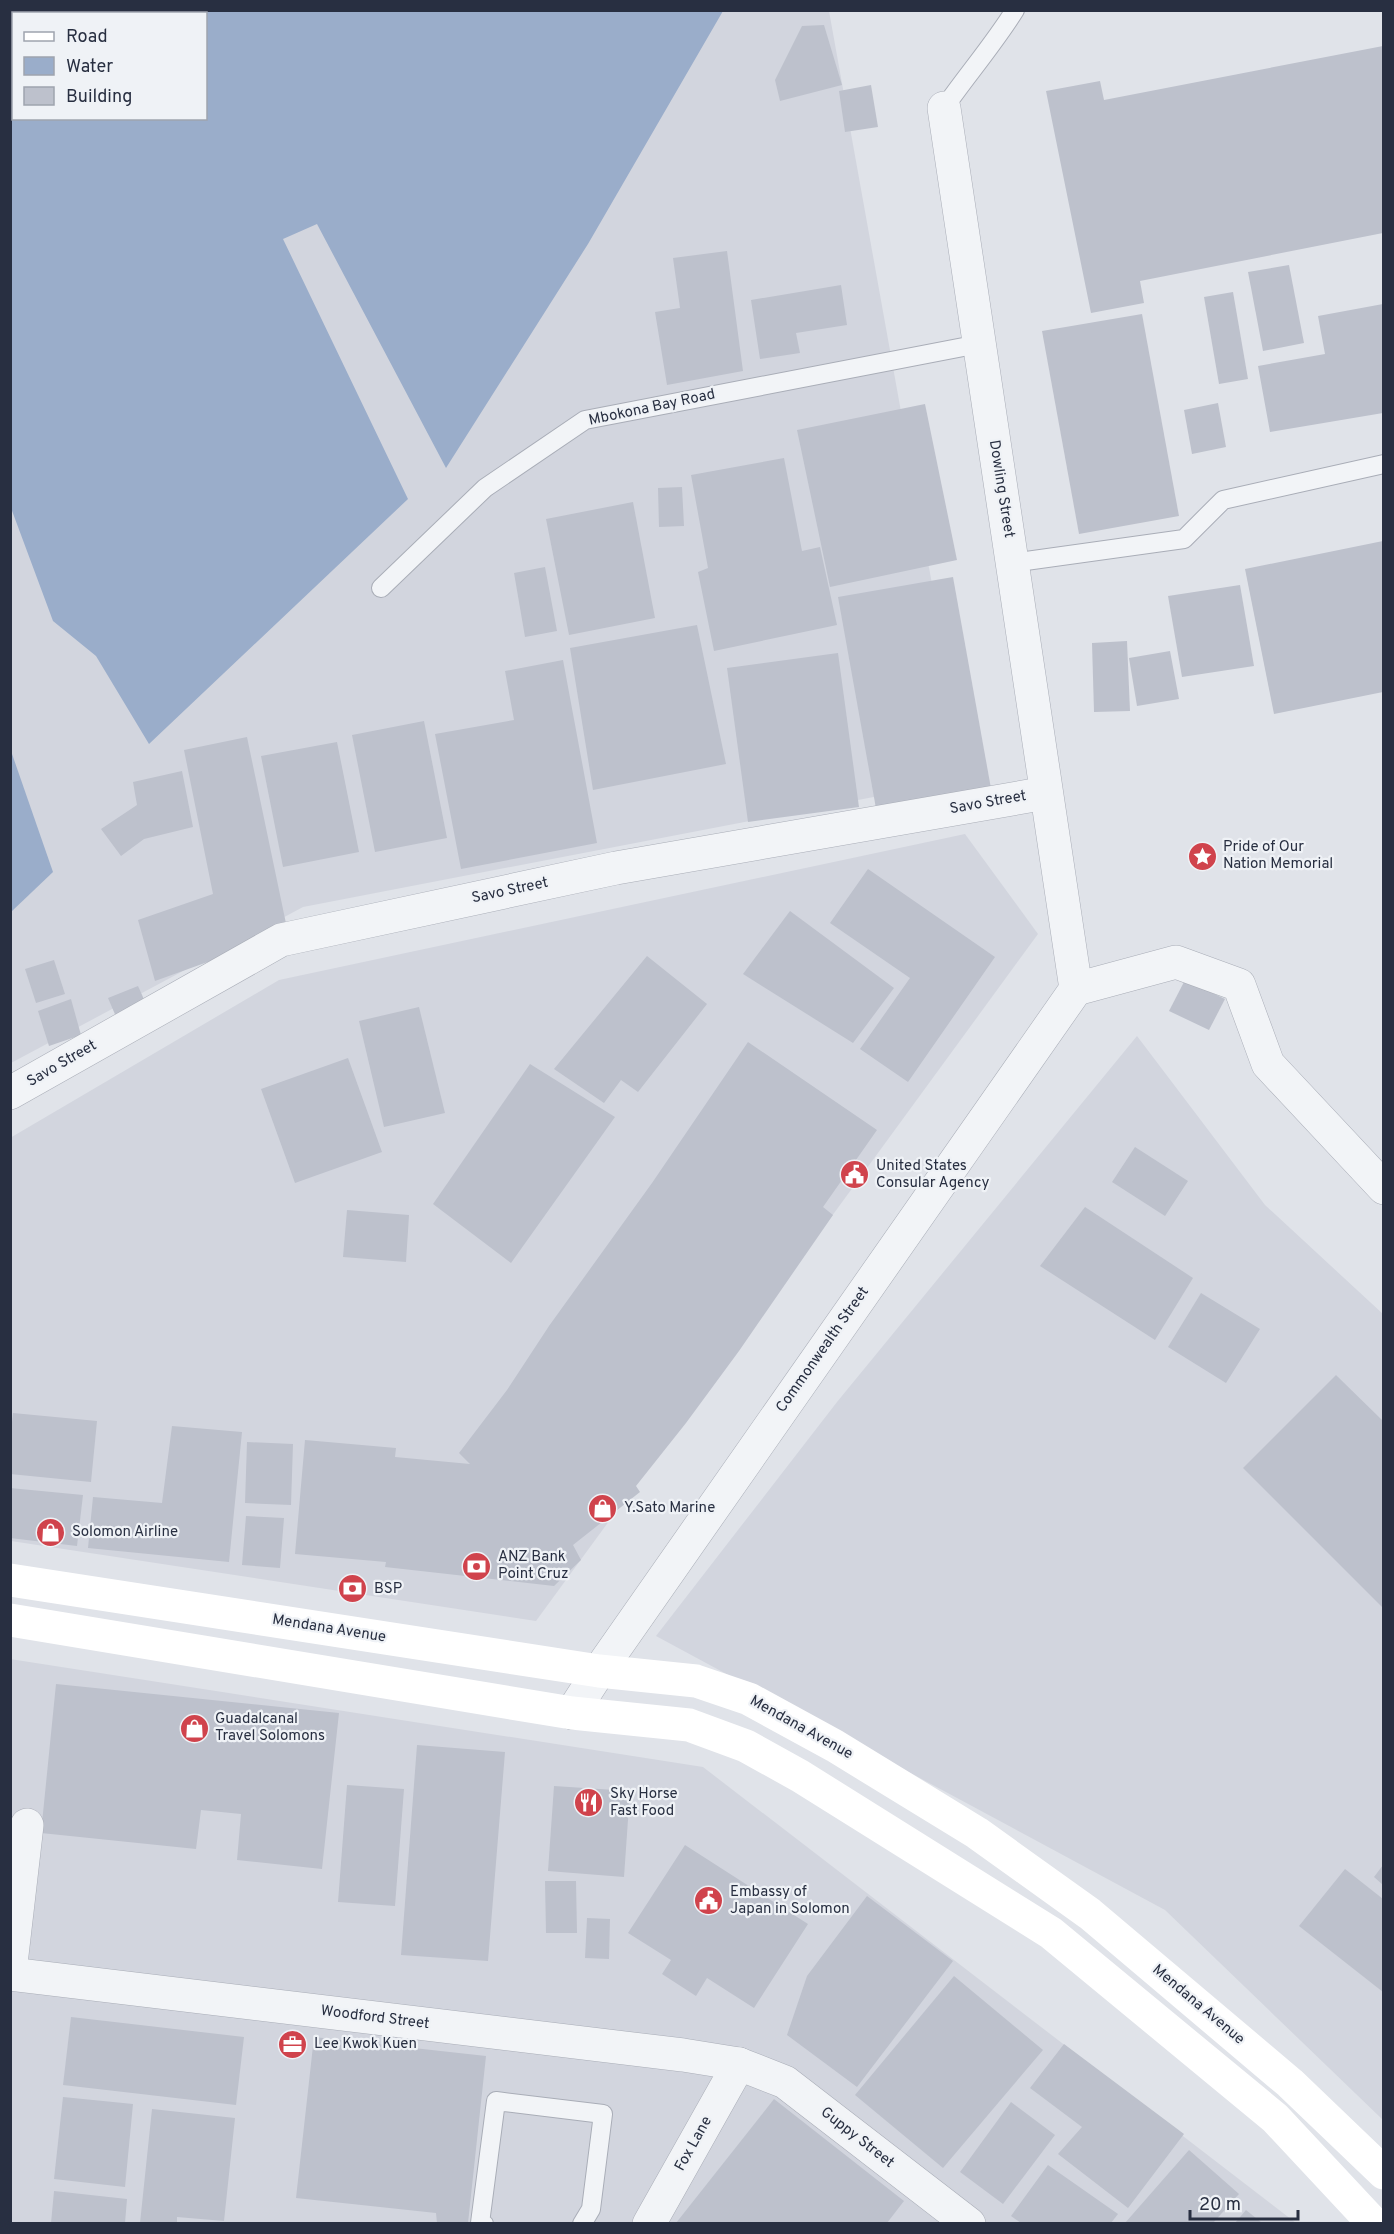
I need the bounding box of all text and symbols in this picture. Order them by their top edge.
legend [12,12,207,120]
text: Road [66,26,108,49]
text: Water [66,56,113,79]
text: Building [66,86,132,109]
street label: Mbokona Bay Road [587,385,717,431]
street label: Dowling Street [984,439,1018,539]
street label: Savo Street [948,787,1028,819]
place label: Pride of Our Nation Memorial [1223,838,1333,874]
place icon: Pride of Our Nation Memorial [1186,840,1218,872]
street label: Savo Street [470,874,550,908]
street label: Savo Street [24,1036,100,1092]
place label: United States Consular Agency [876,1157,990,1193]
public building icon: United States Consular Agency [839,1159,871,1191]
street label: Commonwealth Street [772,1283,874,1417]
shop icon: Y.Sato Marine [587,1492,619,1524]
place label: Y.Sato Marine [624,1499,715,1518]
shop icon: Solomon Airline [35,1516,67,1548]
place label: Solomon Airline [72,1523,178,1542]
place label: ANZ Bank Point Cruz [498,1548,569,1584]
bank icon: ANZ Bank Point Cruz [461,1550,493,1582]
bank icon: BSP [337,1573,369,1605]
place label: BSP [374,1580,402,1599]
street label: Mendana Avenue [271,1611,387,1647]
street label: Mendana Avenue [746,1692,856,1764]
place label: Guadalcanal Travel Solomons [215,1710,325,1746]
shop icon: Guadalcanal Travel Solomons [178,1712,210,1744]
place label: Sky Horse Fast Food [610,1785,678,1821]
restaurant icon: Sky Horse Fast Food [573,1787,605,1819]
place label: Embassy of Japan in Solomon [730,1883,850,1919]
public building icon: Embassy of Japan in Solomon [693,1885,725,1917]
street label: Mendana Avenue [1148,1961,1248,2049]
street label: Woodford Street [319,2002,431,2034]
office icon: Lee Kwok Kuen [277,2028,309,2060]
place label: Lee Kwok Kuen [314,2035,417,2054]
street label: Guppy Street [816,2103,898,2173]
street label: Fox Lane [671,2113,717,2175]
scale bar [1190,2183,1298,2221]
text: 20 m [1199,2194,1241,2217]

